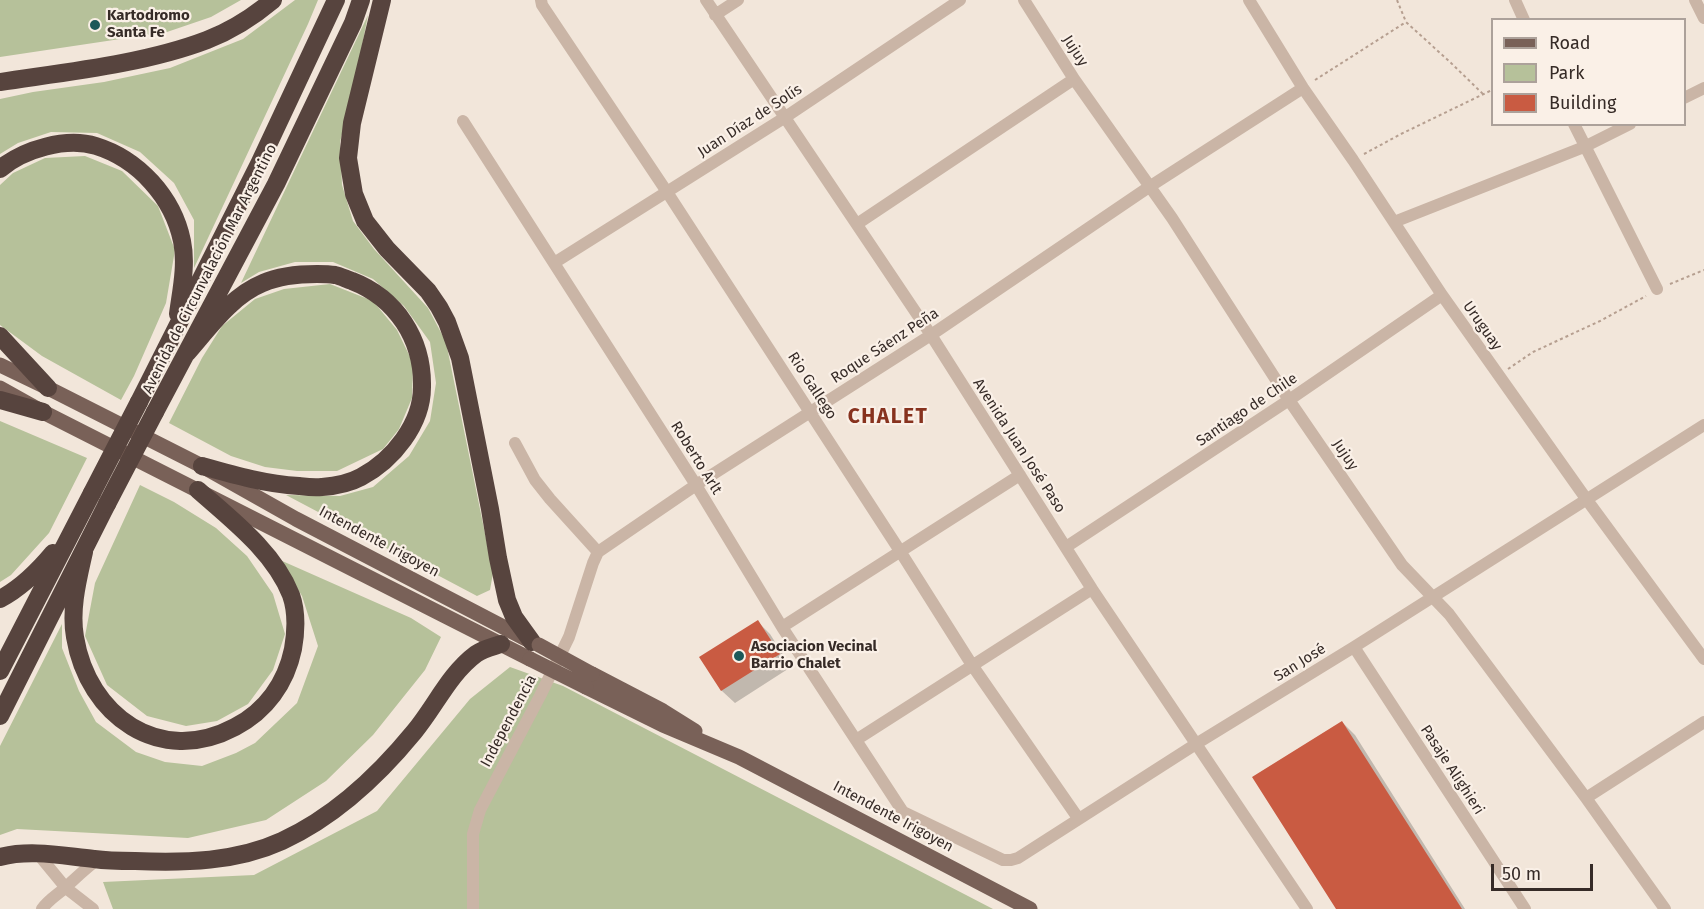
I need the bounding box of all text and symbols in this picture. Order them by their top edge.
place label: Kartodromo Santa Fe [107,7,190,42]
marker: Kartodromo Santa Fe [88,18,102,32]
legend [1491,18,1686,126]
street label: Jujuy [1058,32,1092,70]
text: Road [1549,32,1591,54]
text: Park [1549,62,1584,84]
street label: Juan Díaz de Solís [695,81,805,161]
text: Building [1549,92,1616,114]
street label: Avenida de Circunvalación Mar Argentino [139,141,281,397]
street label: Uruguay [1459,298,1505,354]
street label: Roque Sáenz Peña [828,304,942,388]
street label: Rio Gallego [784,349,840,423]
street label: Santiago de Chile [1193,370,1301,450]
street label: Avenida Juan José Paso [969,375,1069,517]
district label: CHALET [848,404,928,430]
street label: Roberto Arlt [666,418,726,498]
street label: Jujuy [1328,436,1362,474]
street label: Intendente Irigoyen [316,503,442,581]
place label: Asociacion Vecinal Barrio Chalet [751,638,877,673]
street label: San José [1271,640,1329,686]
marker: Asociacion Vecinal Barrio Chalet [732,649,746,663]
street label: Independencia [477,672,541,770]
street label: Pasaje Alighieri [1416,722,1488,818]
street label: Intendente Irigoyen [830,778,956,856]
scale bar [1494,852,1596,890]
text: 50 m [1502,863,1541,885]

